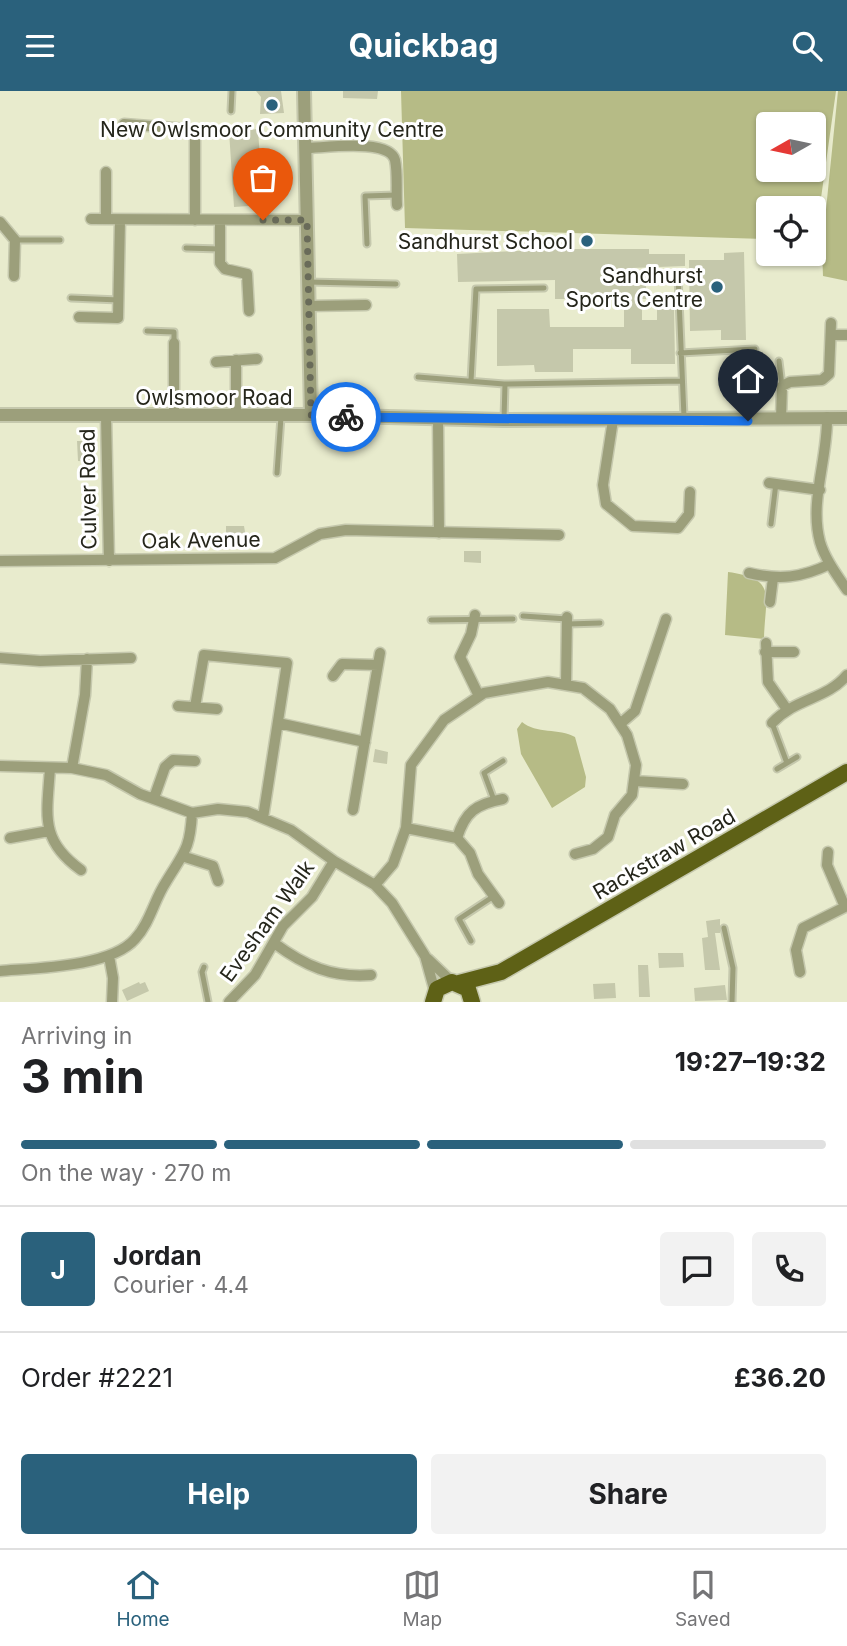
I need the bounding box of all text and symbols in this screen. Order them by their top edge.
text: Quickbag [348,26,499,65]
icon: menu [21,27,59,65]
icon: search [788,27,826,65]
marker: New Owlsmoor Community Centre [264,97,280,113]
north arrow [756,112,826,182]
map controls [756,112,826,266]
place label: New Owlsmoor Community Centre [100,117,444,142]
pin [233,148,293,220]
icon: bag [244,159,282,197]
button: locate [756,196,826,266]
place label: Sandhurst School [398,229,573,254]
marker: Sandhurst School [579,233,595,249]
place label: Sandhurst Sports Centre [566,263,703,312]
marker: Sandhurst Sports Centre [709,279,725,295]
pin [718,349,778,421]
icon: home [729,360,767,398]
courier [311,382,381,452]
street label: Owlsmoor Road [135,385,293,410]
icon: bike [327,398,365,436]
street label: Culver Road [74,428,102,550]
street label: Oak Avenue [141,526,261,554]
street label: Rackstraw Road [588,803,740,905]
street label: Evesham Walk [215,855,320,987]
text: Arriving in [21,1022,132,1050]
text: 19:27–19:32 [675,1046,826,1077]
text: 3 min [21,1048,145,1104]
text: On the way · 270 m [21,1159,231,1187]
button: chat [660,1232,734,1306]
button: phone [752,1232,826,1306]
text: Jordan [113,1240,202,1271]
text: J [50,1254,66,1285]
text: Courier · 4.4 [113,1271,249,1299]
text: Order #2221 [21,1362,173,1393]
text: £36.20 [734,1362,826,1393]
button: Help [21,1454,417,1534]
button: Share [431,1454,826,1534]
tab: Home [116,1566,170,1631]
tab: Map [403,1566,442,1631]
tab: Saved [675,1566,731,1631]

